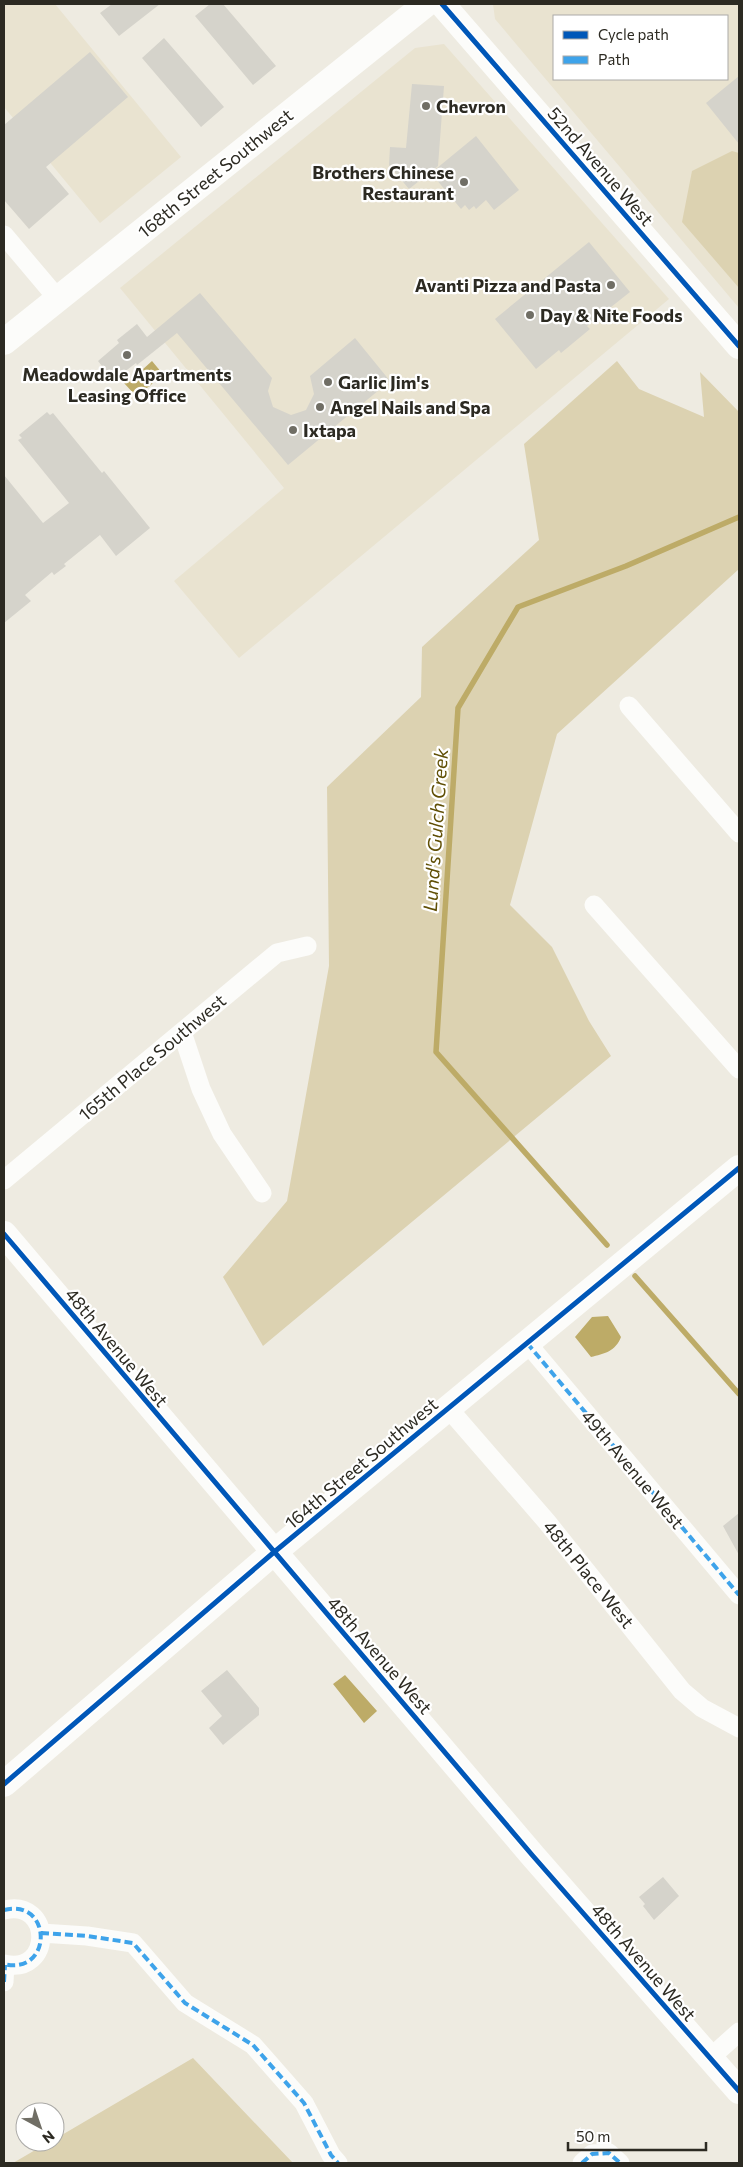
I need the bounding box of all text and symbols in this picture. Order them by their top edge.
legend [553,15,728,80]
text: Cycle path [598,25,669,43]
text: Path [598,50,630,68]
place label: Chevron [436,95,506,117]
marker: Chevron [420,100,432,112]
street label: 52nd Avenue West [543,102,659,230]
street label: 168th Street Southwest [133,104,297,242]
place label: Brothers Chinese Restaurant [312,161,454,204]
marker: Brothers Chinese Restaurant [458,176,470,188]
place label: Avanti Pizza and Pasta [415,274,601,296]
marker: Avanti Pizza and Pasta [605,279,617,291]
place label: Day & Nite Foods [540,304,683,326]
marker: Day & Nite Foods [524,309,536,321]
marker: Meadowdale Apartments Leasing Office [121,349,133,361]
place label: Meadowdale Apartments Leasing Office [22,363,232,406]
place label: Garlic Jim's [338,371,429,393]
marker: Garlic Jim's [322,376,334,388]
place label: Angel Nails and Spa [330,396,490,418]
marker: Angel Nails and Spa [314,401,326,413]
place label: Ixtapa [303,419,356,441]
marker: Ixtapa [287,424,299,436]
water label: Lund's Gulch Creek [418,747,452,912]
street label: 165th Place Southwest [74,989,230,1125]
street label: 48th Avenue West [61,1283,173,1411]
street label: 164th Street Southwest [280,1393,442,1533]
street label: 49th Avenue West [577,1405,689,1533]
street label: 48th Place West [539,1516,639,1632]
street label: 48th Avenue West [323,1592,437,1718]
street label: 48th Avenue West [587,1899,701,2025]
north arrow [15,2102,65,2152]
scale bar [568,2120,706,2152]
text: N [39,2127,58,2147]
text: 50 m [576,2127,610,2145]

